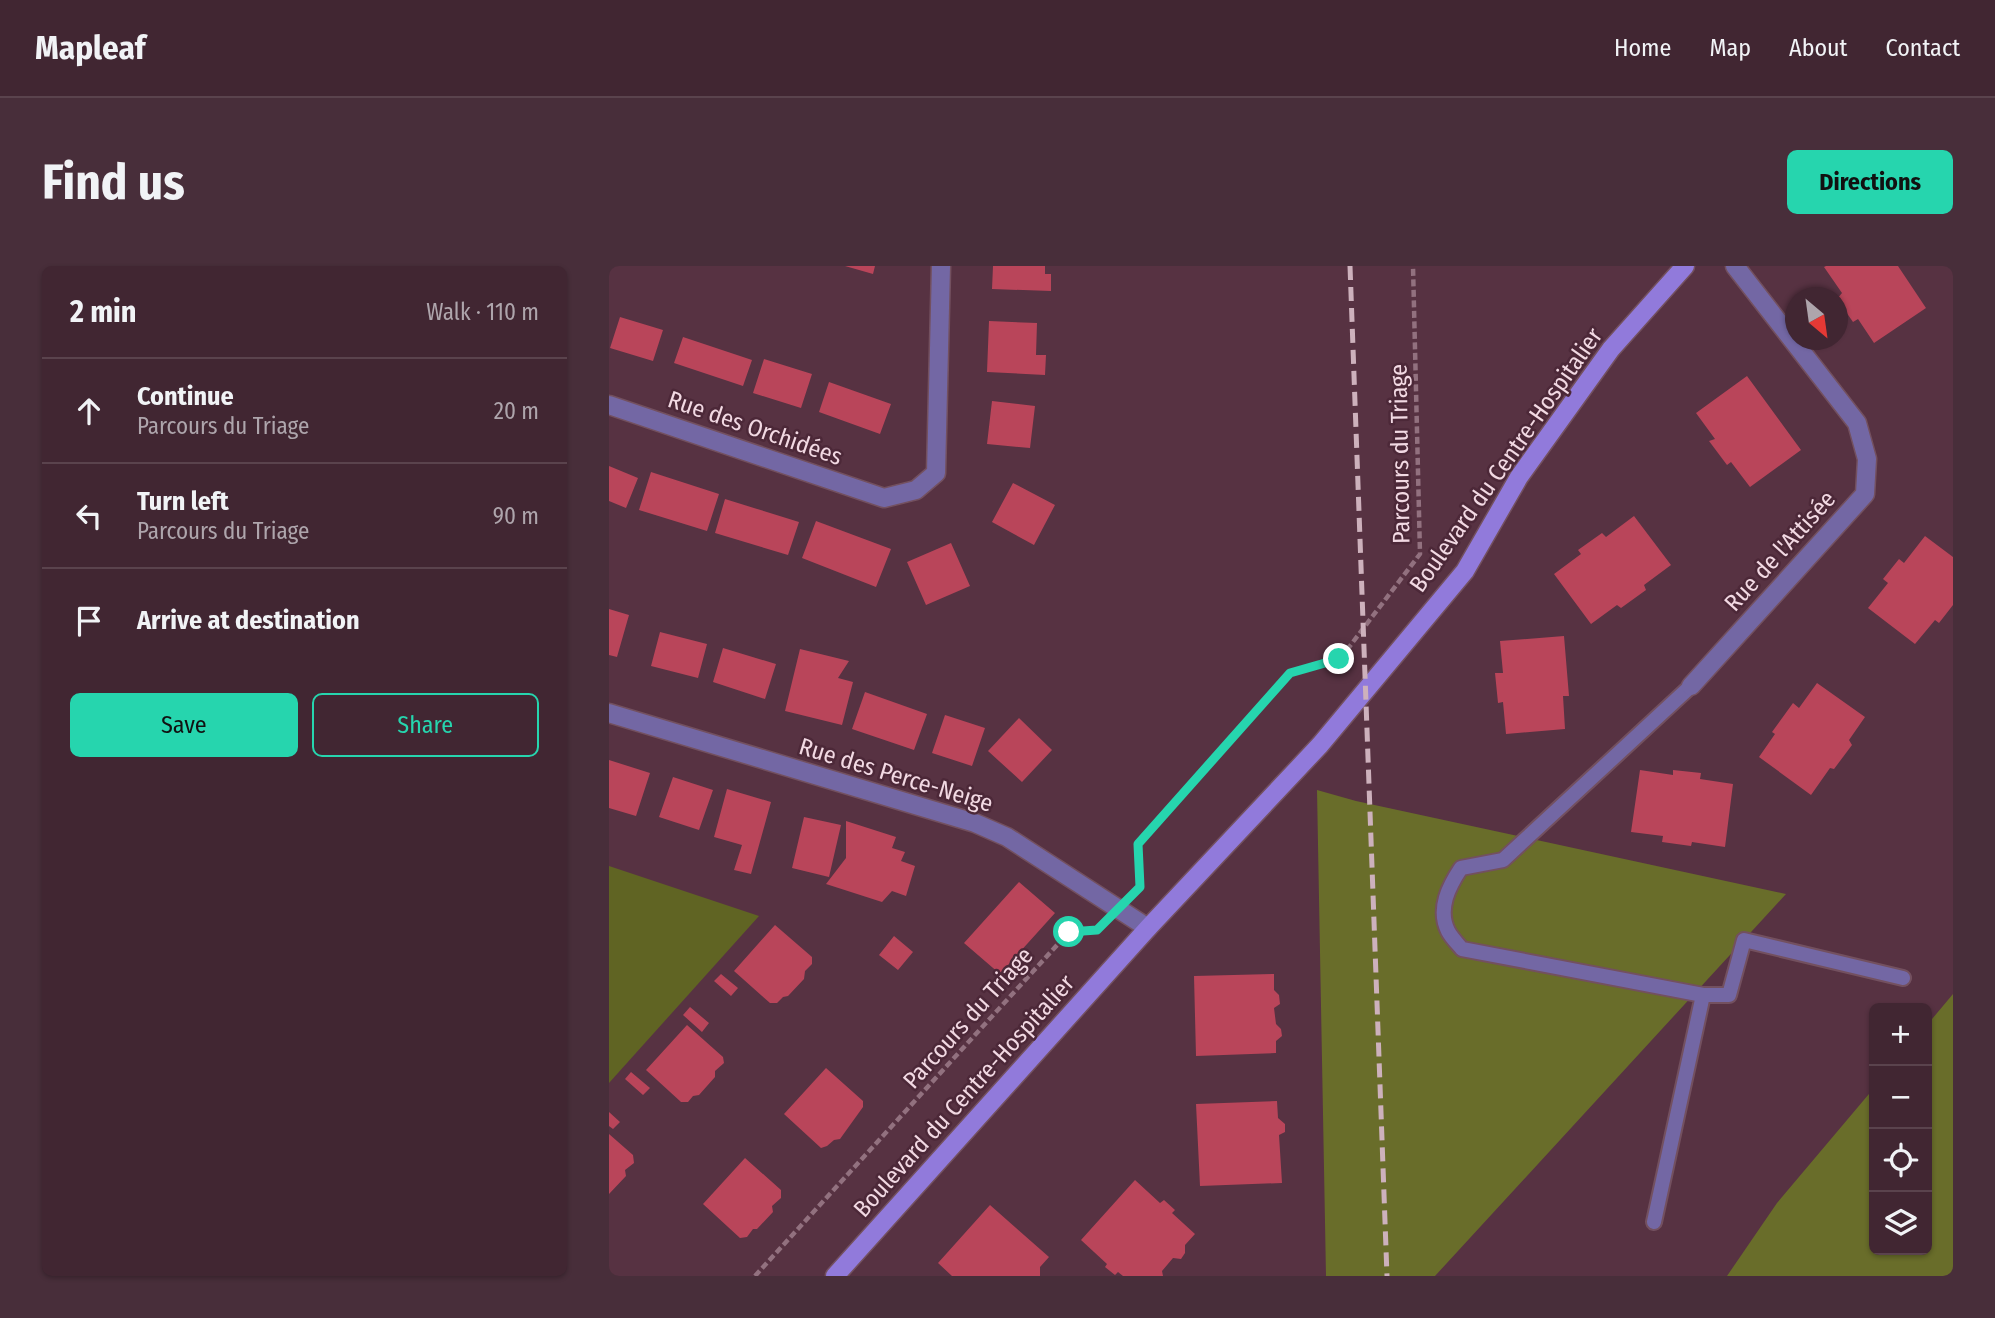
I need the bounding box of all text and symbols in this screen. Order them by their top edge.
text: Mapleaf [35,28,146,68]
text: Home [1614,34,1671,62]
text: Map [1709,34,1751,62]
text: About [1789,34,1847,62]
text: Contact [1885,34,1960,62]
button: Directions [1787,150,1953,214]
text: Find us [42,153,185,212]
north arrow [1785,287,1848,350]
text: 2 min [70,294,137,330]
text: Walk · 110 m [426,298,539,326]
street label: Boulevard du Centre-Hospitalier [1404,322,1608,598]
street label: Parcours du Triage [1384,364,1416,544]
text: Continue [137,381,234,412]
street label: Rue des Orchidées [664,385,846,471]
icon: ahead [70,392,108,430]
text: 20 m [494,397,539,425]
text: Parcours du Triage [137,412,309,440]
street label: Rue de l'Attisée [1719,485,1841,617]
text: Turn left [137,486,229,517]
icon: left [70,497,108,535]
text: 90 m [493,502,539,530]
text: Parcours du Triage [137,517,309,545]
icon: arrive [70,602,108,640]
text: Arrive at destination [137,605,360,636]
route end [1323,643,1354,674]
button: Save [70,693,298,757]
button: Share [312,693,539,757]
street label: Rue des Perce-Neige [796,732,996,818]
route start [1053,916,1084,947]
street label: Parcours du Triage [897,942,1039,1094]
street label: Boulevard du Centre-Hospitalier [848,969,1081,1223]
map controls [1869,1003,1932,1255]
button: + [1869,1003,1932,1066]
button: − [1869,1066,1932,1129]
button: locate [1869,1129,1932,1192]
button: layers [1869,1192,1932,1255]

